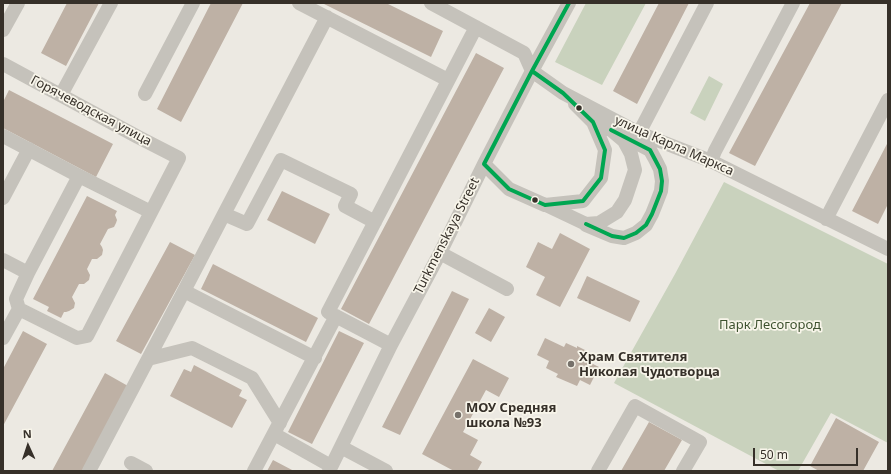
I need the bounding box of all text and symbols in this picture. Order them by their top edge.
street label: Горячеводская улица [28,72,154,150]
unlabelled marker [574,103,584,113]
street label: улица Карла Маркса [612,113,736,179]
street label: Turkmenskaya Street [411,175,483,297]
unlabelled marker [530,195,540,205]
park label: Парк Лесогород [719,317,821,333]
place label: Храм Святителя Николая Чудотворца [579,349,720,380]
marker: Храм Святителя Николая Чудотворца [566,359,576,369]
place label: МОУ Средняя школа №93 [466,400,556,431]
marker: МОУ Средняя школа №93 [453,410,463,420]
north arrow [8,426,48,466]
text: N [22,426,32,441]
scale bar [755,440,860,466]
text: 50 m [760,446,788,463]

